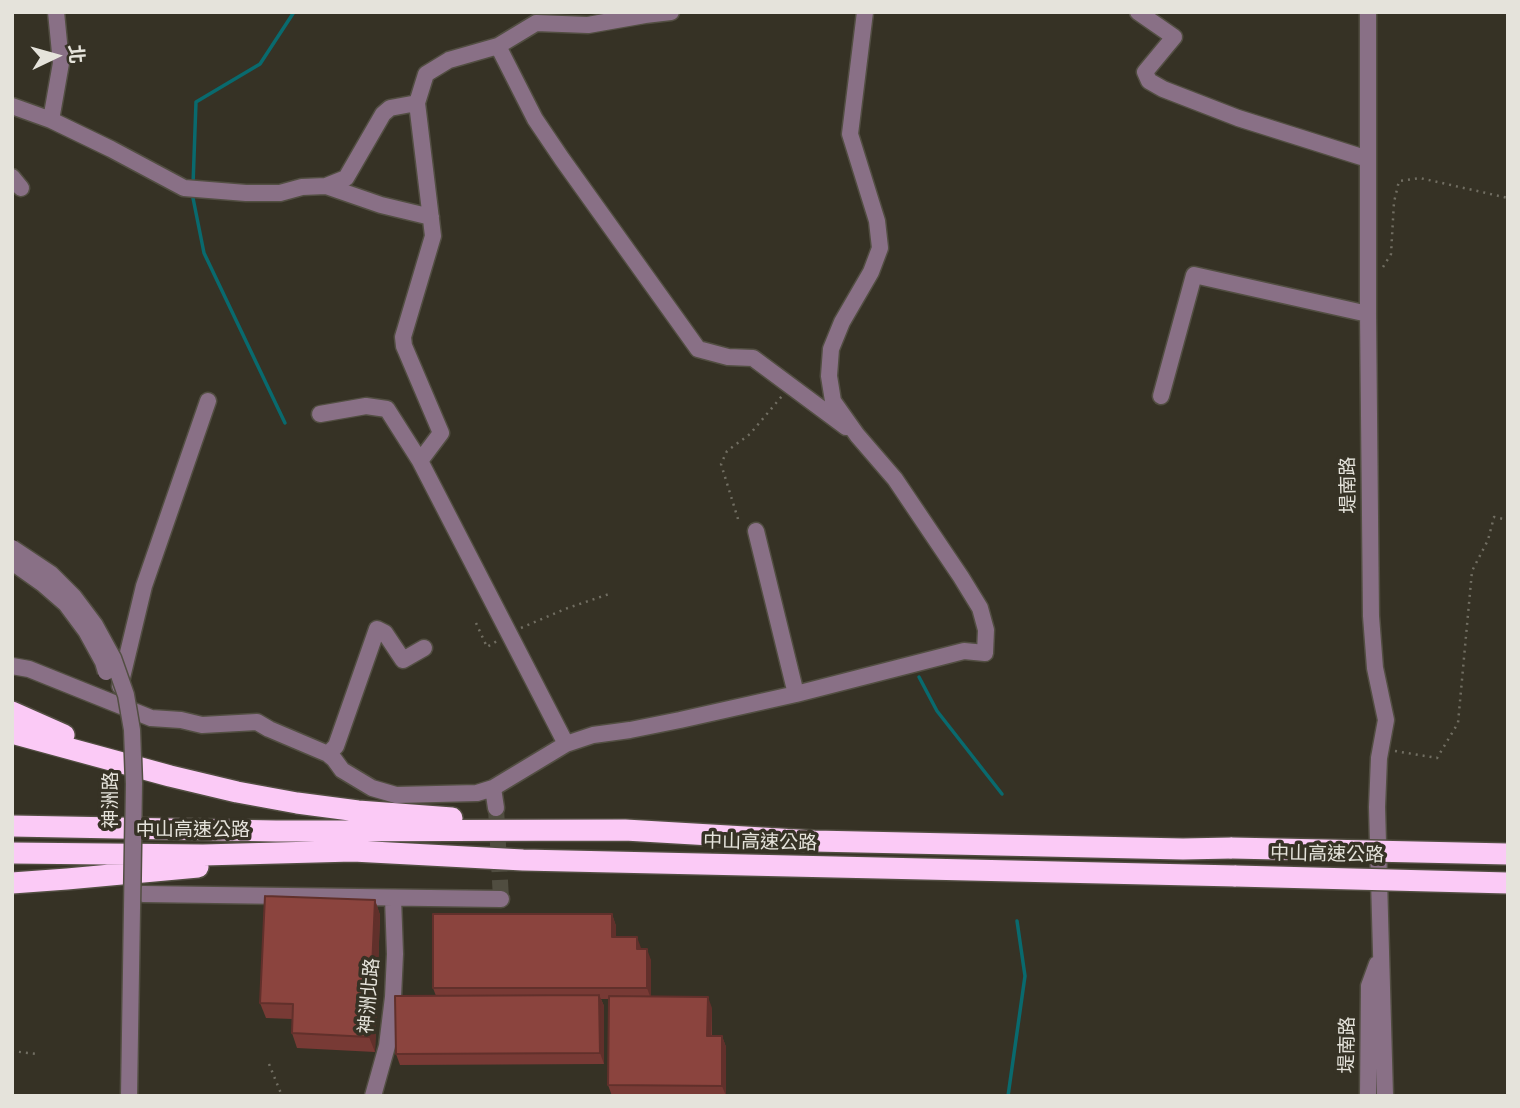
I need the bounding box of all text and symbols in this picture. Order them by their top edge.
north arrow [21,21,91,91]
text: 北 [63,44,91,65]
street label: 堤南路 [1337,456,1361,514]
street label: 神洲路 [101,772,123,828]
street label: 中山高速公路 [136,820,250,842]
street label: 中山高速公路 [703,831,817,855]
street label: 中山高速公路 [1270,843,1384,867]
street label: 神洲北路 [355,957,385,1035]
street label: 堤南路 [1336,1016,1360,1074]

